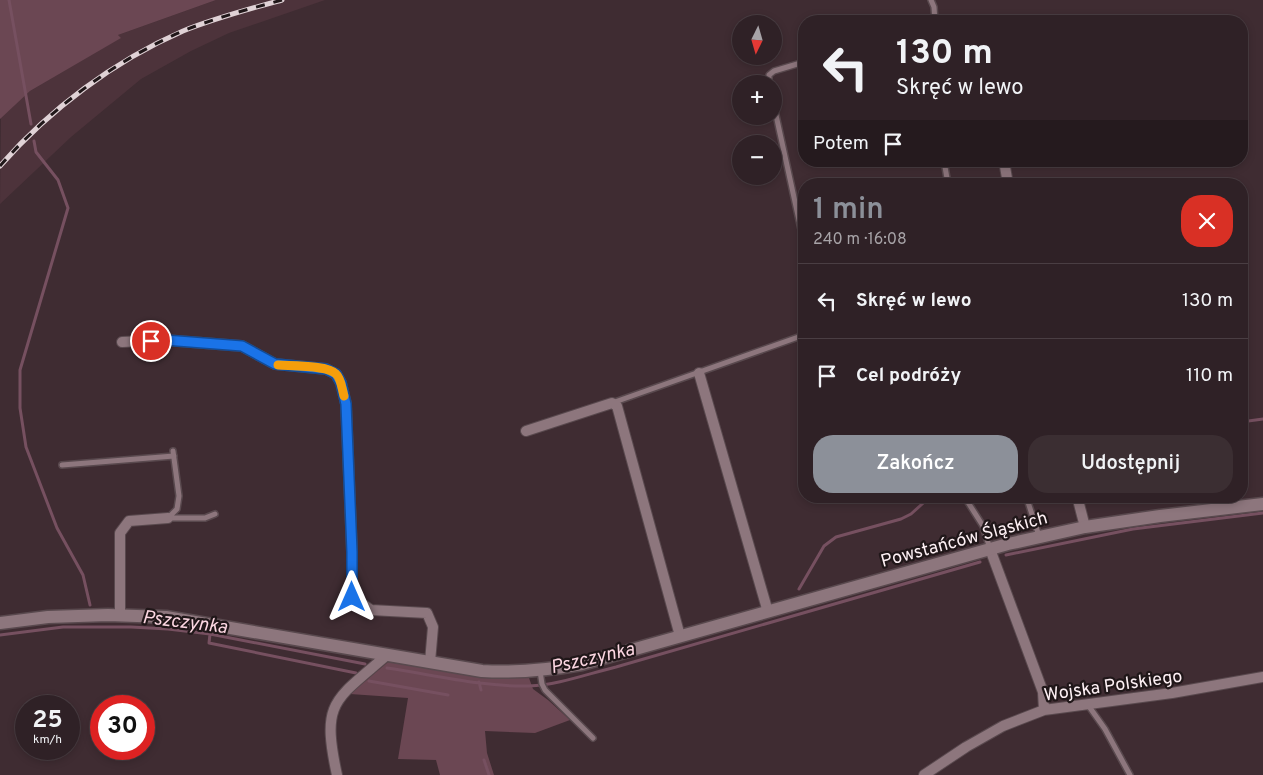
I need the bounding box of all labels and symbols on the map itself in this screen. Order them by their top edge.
north arrow [732,15,782,65]
pin [130,320,172,362]
street label: Powstańców Śląskich [878,505,1050,574]
position arrow [325,570,377,622]
water label: Pszczynka [141,606,229,640]
water label: Pszczynka [548,638,637,680]
street label: Wojska Polskiego [1043,665,1184,708]
speed limit sign: 30 [90,695,155,760]

